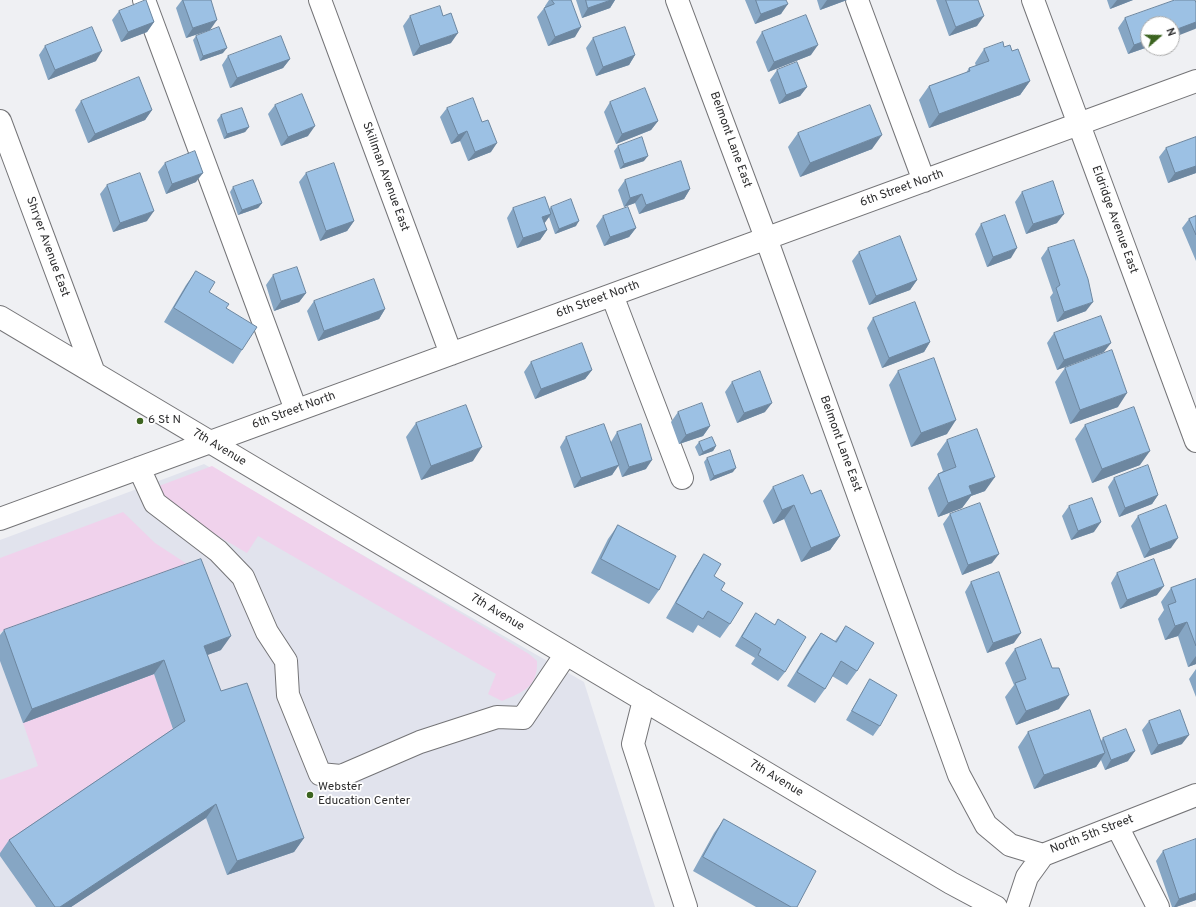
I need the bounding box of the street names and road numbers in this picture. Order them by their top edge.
street label: Belmont Lane East [706,90,754,190]
street label: Skillman Avenue East [358,120,412,234]
street label: Eldridge Avenue East [1088,164,1140,276]
street label: 6th Street North [858,167,946,211]
street label: Shryer Avenue East [22,195,72,299]
street label: 6th Street North [554,278,642,322]
street label: 6th Street North [250,389,338,433]
street label: Belmont Lane East [816,394,864,494]
street label: 7th Avenue [190,426,248,470]
street label: 7th Avenue [468,591,526,635]
street label: 7th Avenue [747,757,805,801]
street label: North 5th Street [1048,812,1136,858]

